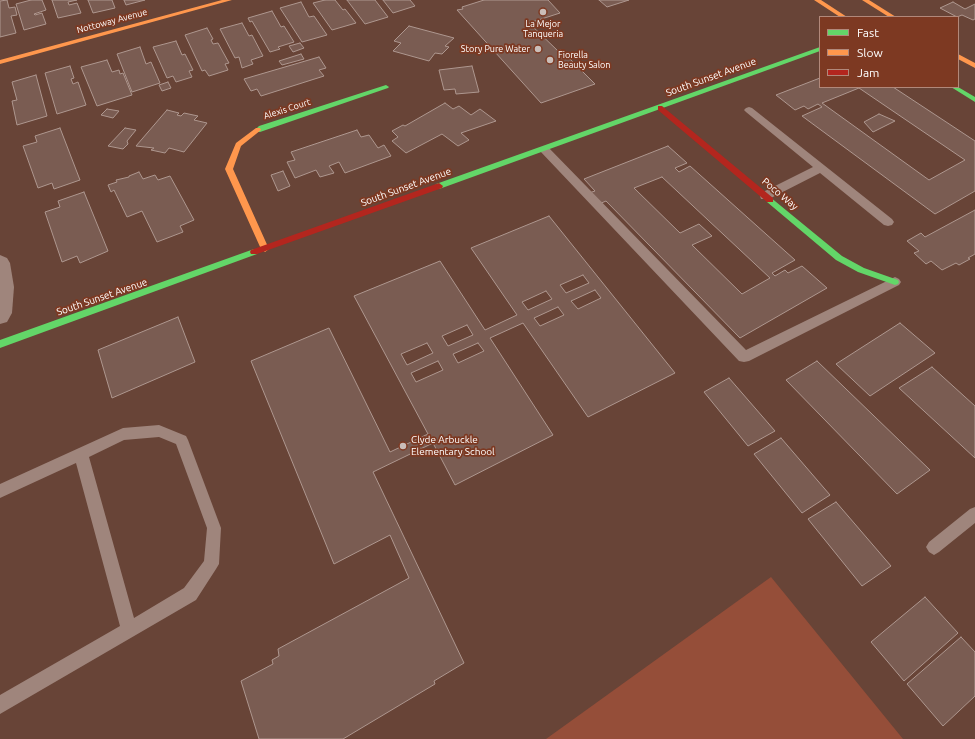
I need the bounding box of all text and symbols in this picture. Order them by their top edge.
street label: Nottoway Avenue [76,6,148,36]
marker: La Mejor Tanqueria [538,7,548,17]
legend [819,16,959,88]
place label: La Mejor Tanqueria [523,19,563,40]
text: Fast [857,26,879,39]
place label: Story Pure Water [461,44,530,54]
marker: Story Pure Water [533,44,543,54]
text: Slow [857,46,883,59]
place label: Fiorella Beauty Salon [558,50,611,71]
marker: Fiorella Beauty Salon [545,55,555,65]
street label: South Sunset Avenue [664,55,758,99]
text: Jam [857,66,879,79]
street label: Alexis Court [262,96,312,122]
street label: South Sunset Avenue [359,165,453,209]
street label: Poco Way [759,175,801,213]
street label: South Sunset Avenue [55,276,149,318]
place label: Clyde Arbuckle Elementary School [411,434,495,458]
marker: Clyde Arbuckle Elementary School [398,441,408,451]

